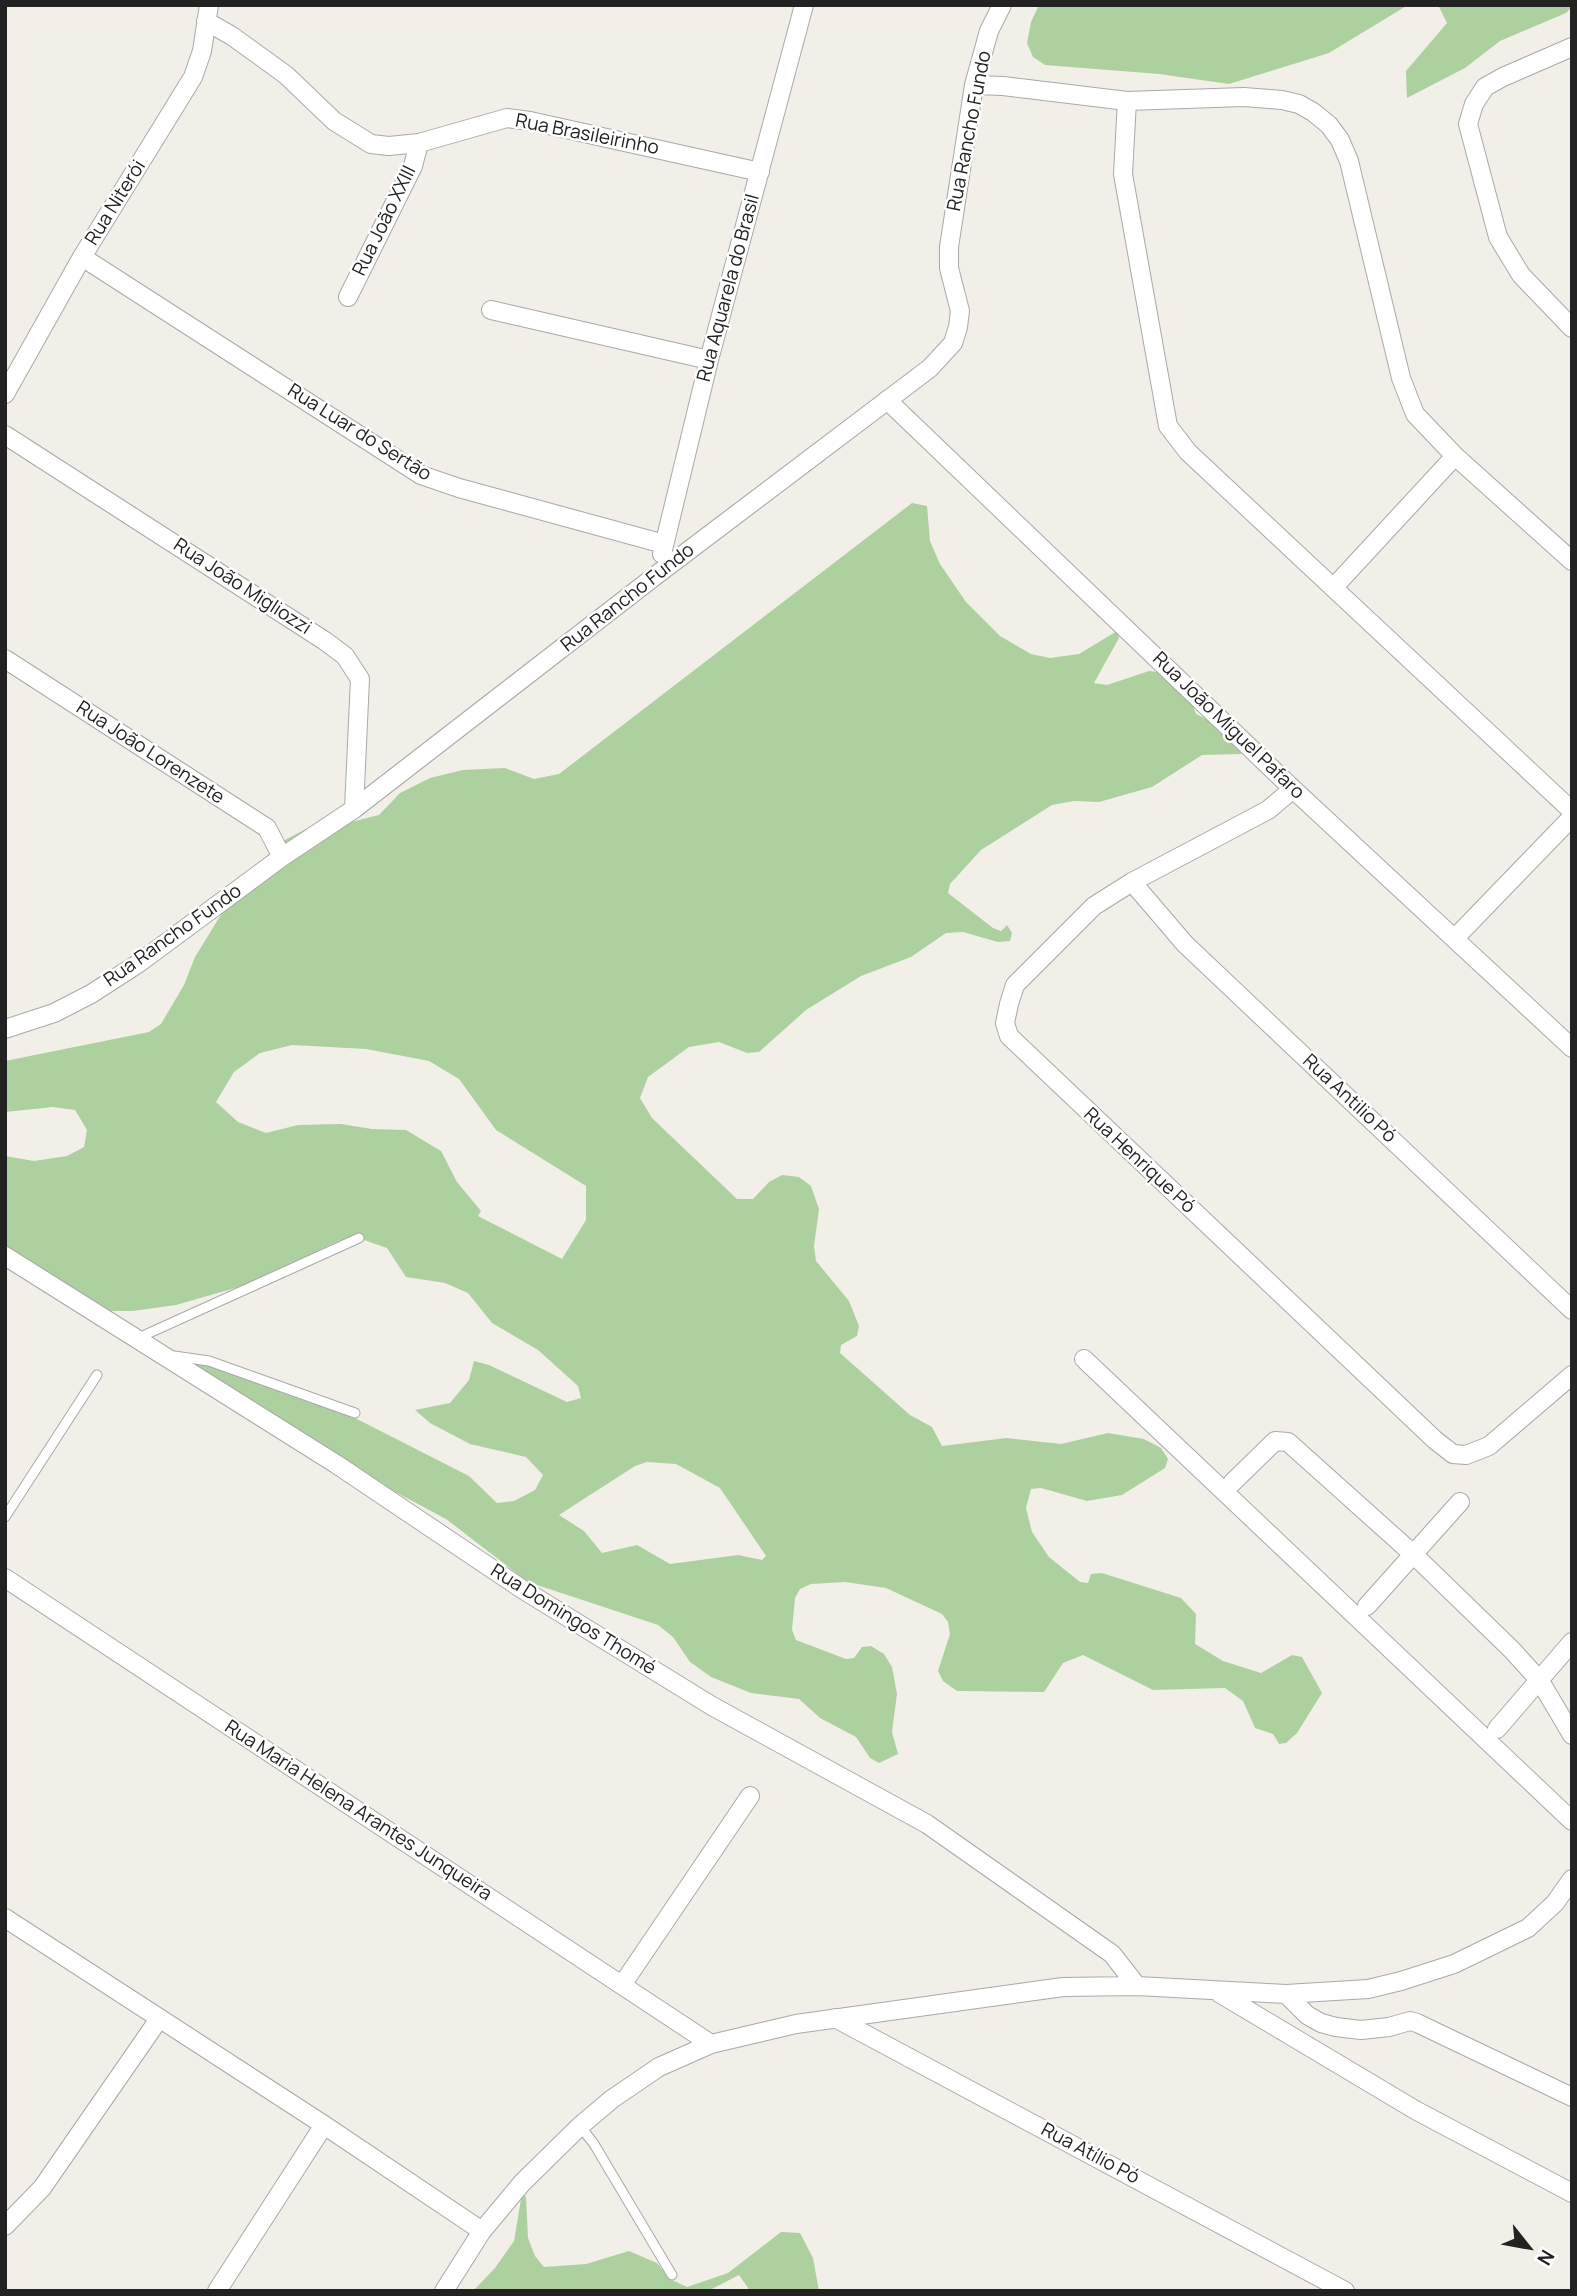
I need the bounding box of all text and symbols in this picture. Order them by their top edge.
street label: Rua Rancho Fundo [943,49,997,213]
street label: Rua Brasileirinho [513,110,661,160]
street label: Rua Niterói [81,156,151,250]
street label: Rua João XXIII [349,162,421,280]
street label: Rua Aquarela do Brasil [693,192,765,384]
street label: Rua Luar do Sertão [283,380,435,486]
street label: Rua João Migliozzi [169,534,315,640]
street label: Rua Rancho Fundo [557,539,699,657]
street label: Rua João Miguel Pafaro [1147,648,1309,804]
street label: Rua João Lorenzete [72,697,228,809]
street label: Rua Rancho Fundo [100,880,246,992]
street label: Rua Antilio Pó [1298,1050,1400,1148]
street label: Rua Henrique Pó [1079,1104,1199,1218]
street label: Rua Domingos Thomé [486,1560,660,1680]
street label: Rua Maria Helena Arantes Junqueira [220,1716,496,1906]
street label: Rua Atílio Pó [1037,2119,1143,2189]
north arrow [1493,2212,1563,2282]
text: N [1531,2245,1561,2270]

